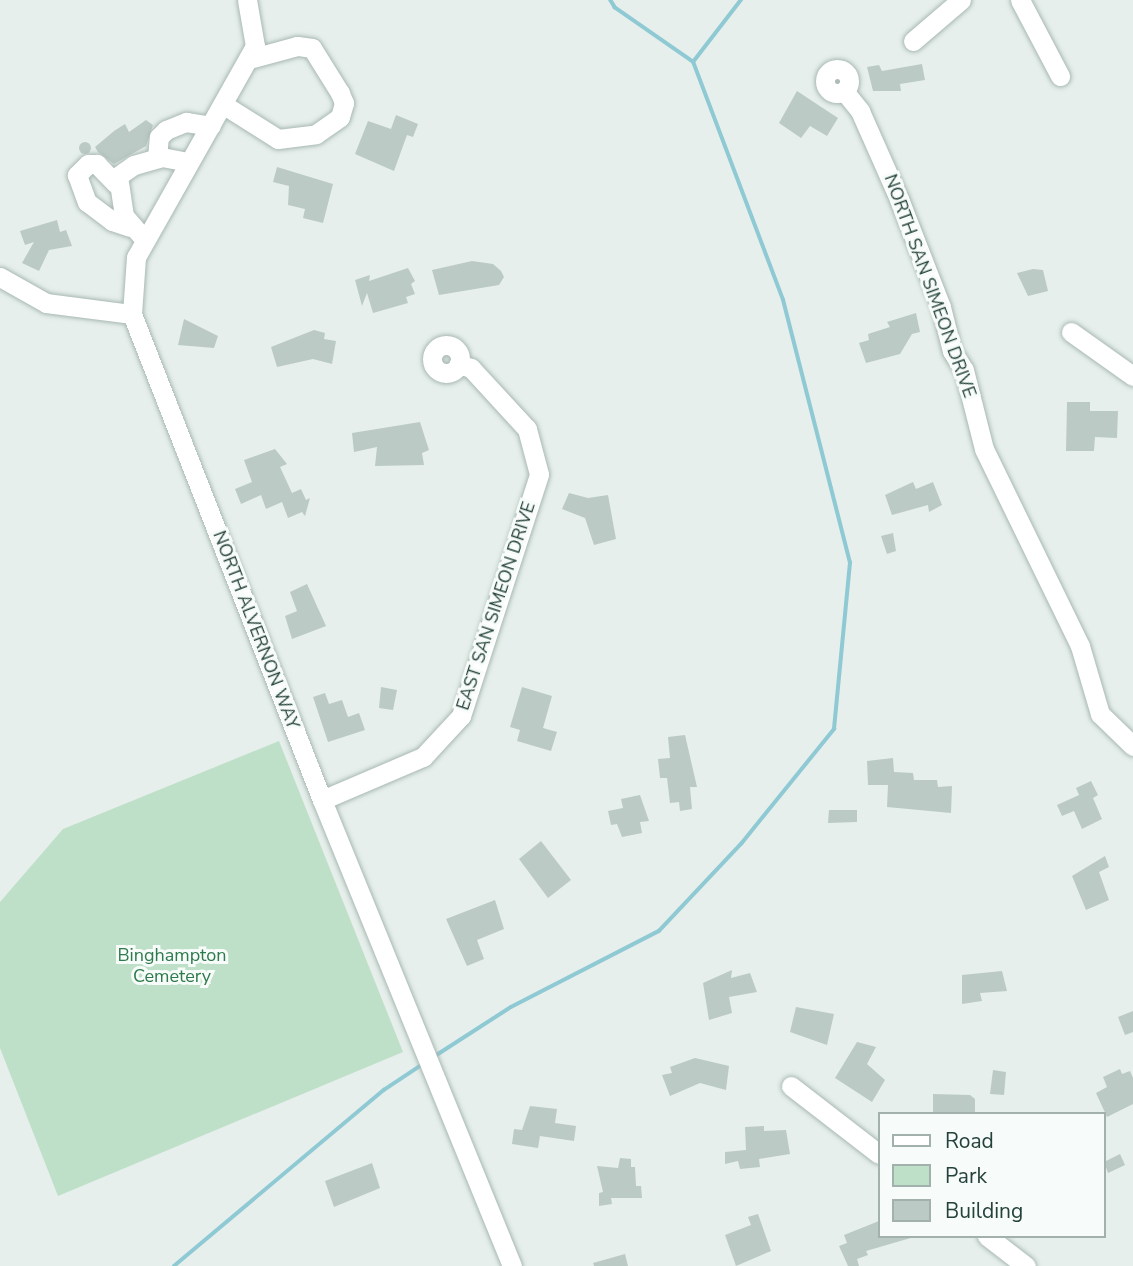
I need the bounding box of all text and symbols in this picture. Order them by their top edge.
street label: NORTH SAN SIMEON DRIVE [879,171,981,401]
street label: EAST SAN SIMEON DRIVE [452,499,540,713]
street label: NORTH ALVERNON WAY [208,528,304,732]
park label: Binghampton Cemetery [117,945,227,988]
legend [878,1112,1105,1238]
text: Road [945,1127,994,1155]
text: Park [945,1162,987,1190]
text: Building [945,1197,1023,1225]

